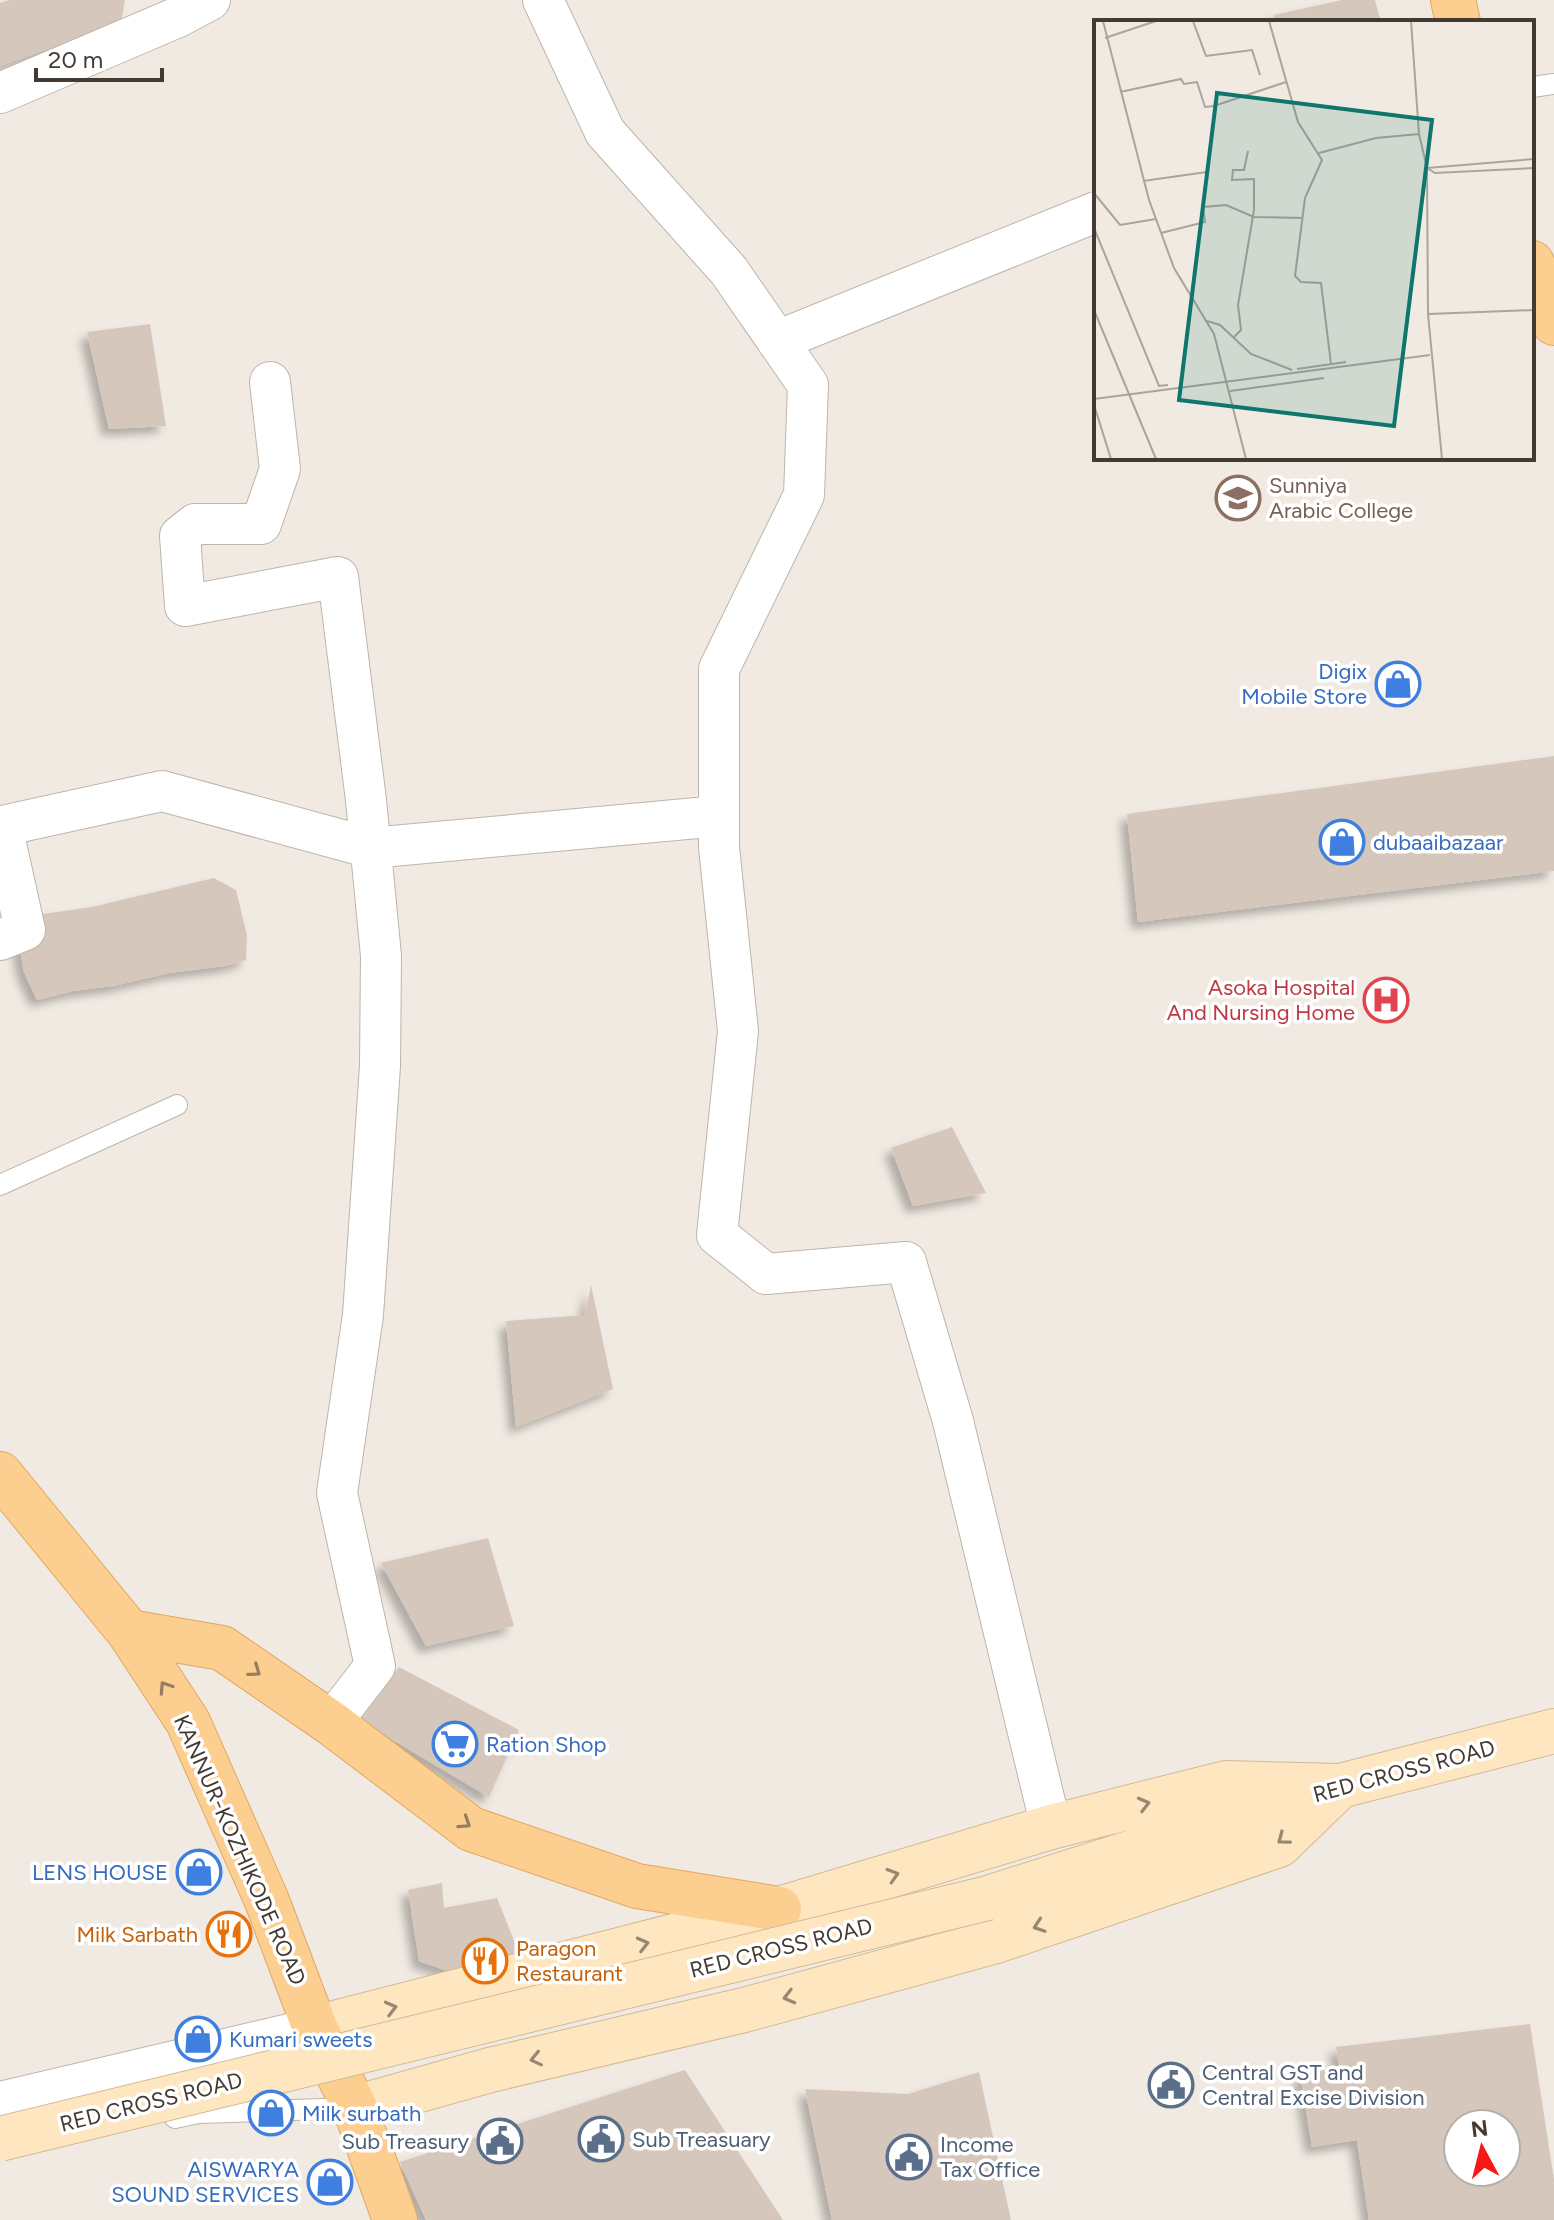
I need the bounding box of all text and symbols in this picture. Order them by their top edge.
inset map [1094,20,1534,460]
scale bar [36,32,162,82]
text: 20 m [48,45,103,74]
place label: Sunniya Arabic College [1269,472,1413,524]
school or university icon: Sunniya Arabic College [1214,474,1262,522]
place label: Digix Mobile Store [1241,658,1368,710]
shop icon: Digix Mobile Store [1374,660,1422,708]
shop icon: dubaaibazaar [1318,818,1366,866]
place label: dubaaibazaar [1373,829,1504,856]
place label: Asoka Hospital And Nursing Home [1167,974,1355,1026]
hospital icon: Asoka Hospital And Nursing Home [1362,976,1410,1024]
one-way arrow [246,1661,260,1676]
one-way arrow [159,1681,174,1695]
street label: KANNUR-KOZHIKODE ROAD [168,1711,312,1989]
supermarket icon: Ration Shop [431,1720,479,1768]
place label: Ration Shop [486,1731,606,1758]
street label: RED CROSS ROAD [1310,1734,1498,1808]
one-way arrow [1136,1797,1150,1814]
one-way arrow [457,1814,471,1829]
one-way arrow [1277,1830,1292,1844]
shop icon: LENS HOUSE [175,1848,223,1896]
place label: LENS HOUSE [32,1859,168,1886]
one-way arrow [886,1868,900,1884]
restaurant icon: Milk Sarbath [205,1910,253,1958]
street label: RED CROSS ROAD [687,1912,875,1984]
one-way arrow [1032,1917,1046,1933]
place label: Milk Sarbath [76,1921,198,1948]
place label: Paragon Restaurant [516,1935,623,1987]
one-way arrow [635,1936,649,1953]
restaurant icon: Paragon Restaurant [461,1937,509,1985]
one-way arrow [782,1988,796,2005]
one-way arrow [384,2001,397,2018]
shop icon: Kumari sweets [174,2015,222,2063]
place label: Kumari sweets [229,2026,372,2053]
one-way arrow [530,2049,543,2066]
place label: Central GST and Central Excise Division [1202,2059,1425,2111]
public building icon: Central GST and Central Excise Division [1147,2061,1195,2109]
street label: RED CROSS ROAD [57,2066,245,2138]
shop icon: Milk surbath [247,2089,295,2137]
place label: Milk surbath [302,2100,421,2127]
north arrow [1442,2108,1522,2188]
text: N [1470,2114,1490,2143]
public building icon: Sub Treasuary [577,2115,625,2163]
public building icon: Sub Treasury [476,2117,524,2165]
place label: Sub Treasuary [632,2126,771,2153]
place label: Sub Treasury [342,2128,469,2155]
place label: Income Tax Office [940,2131,1040,2183]
public building icon: Income Tax Office [885,2133,933,2181]
place label: AISWARYA SOUND SERVICES [111,2156,299,2208]
shop icon: AISWARYA SOUND SERVICES [306,2158,354,2206]

